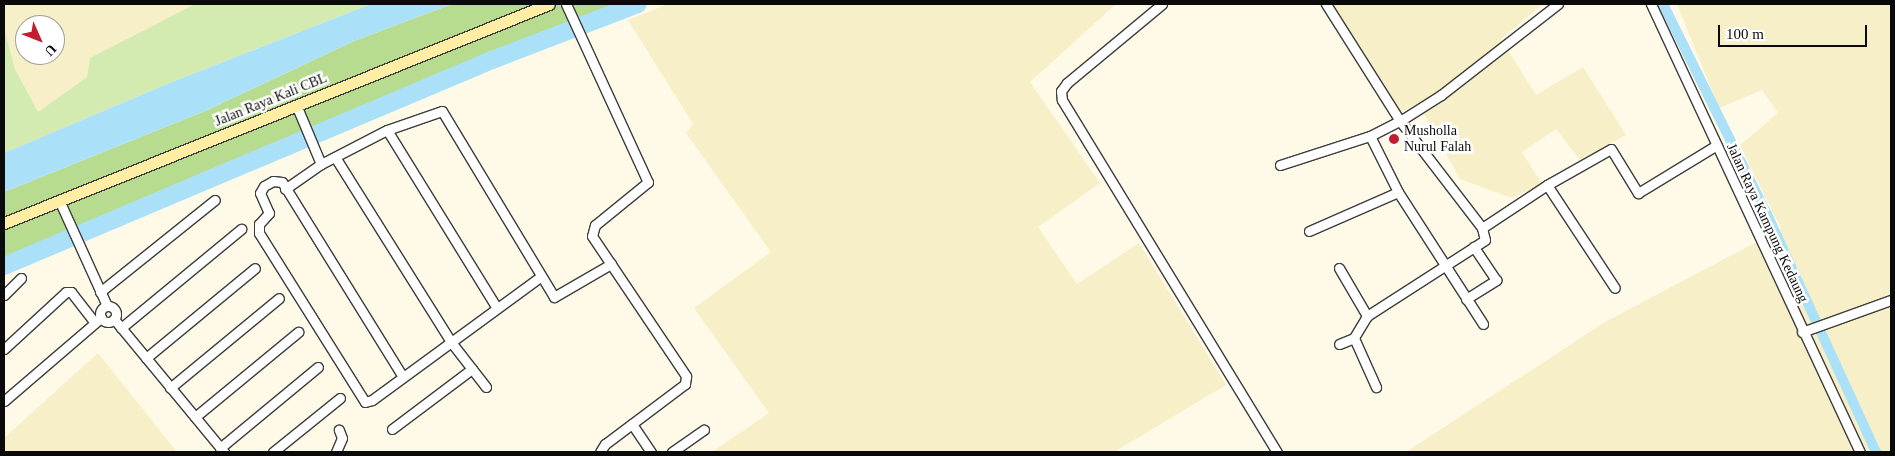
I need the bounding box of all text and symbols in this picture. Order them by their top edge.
north arrow [15,15,65,65]
scale bar [1720,15,1869,47]
text: 100 m [1726,26,1764,42]
text: U [42,41,59,59]
street label: Jalan Raya Kali CBL [213,70,329,130]
place label: Musholla Nurul Falah [1404,123,1471,156]
marker: Musholla Nurul Falah [1388,133,1400,145]
street label: Jalan Raya Kampung Kedaung [1723,141,1811,305]

